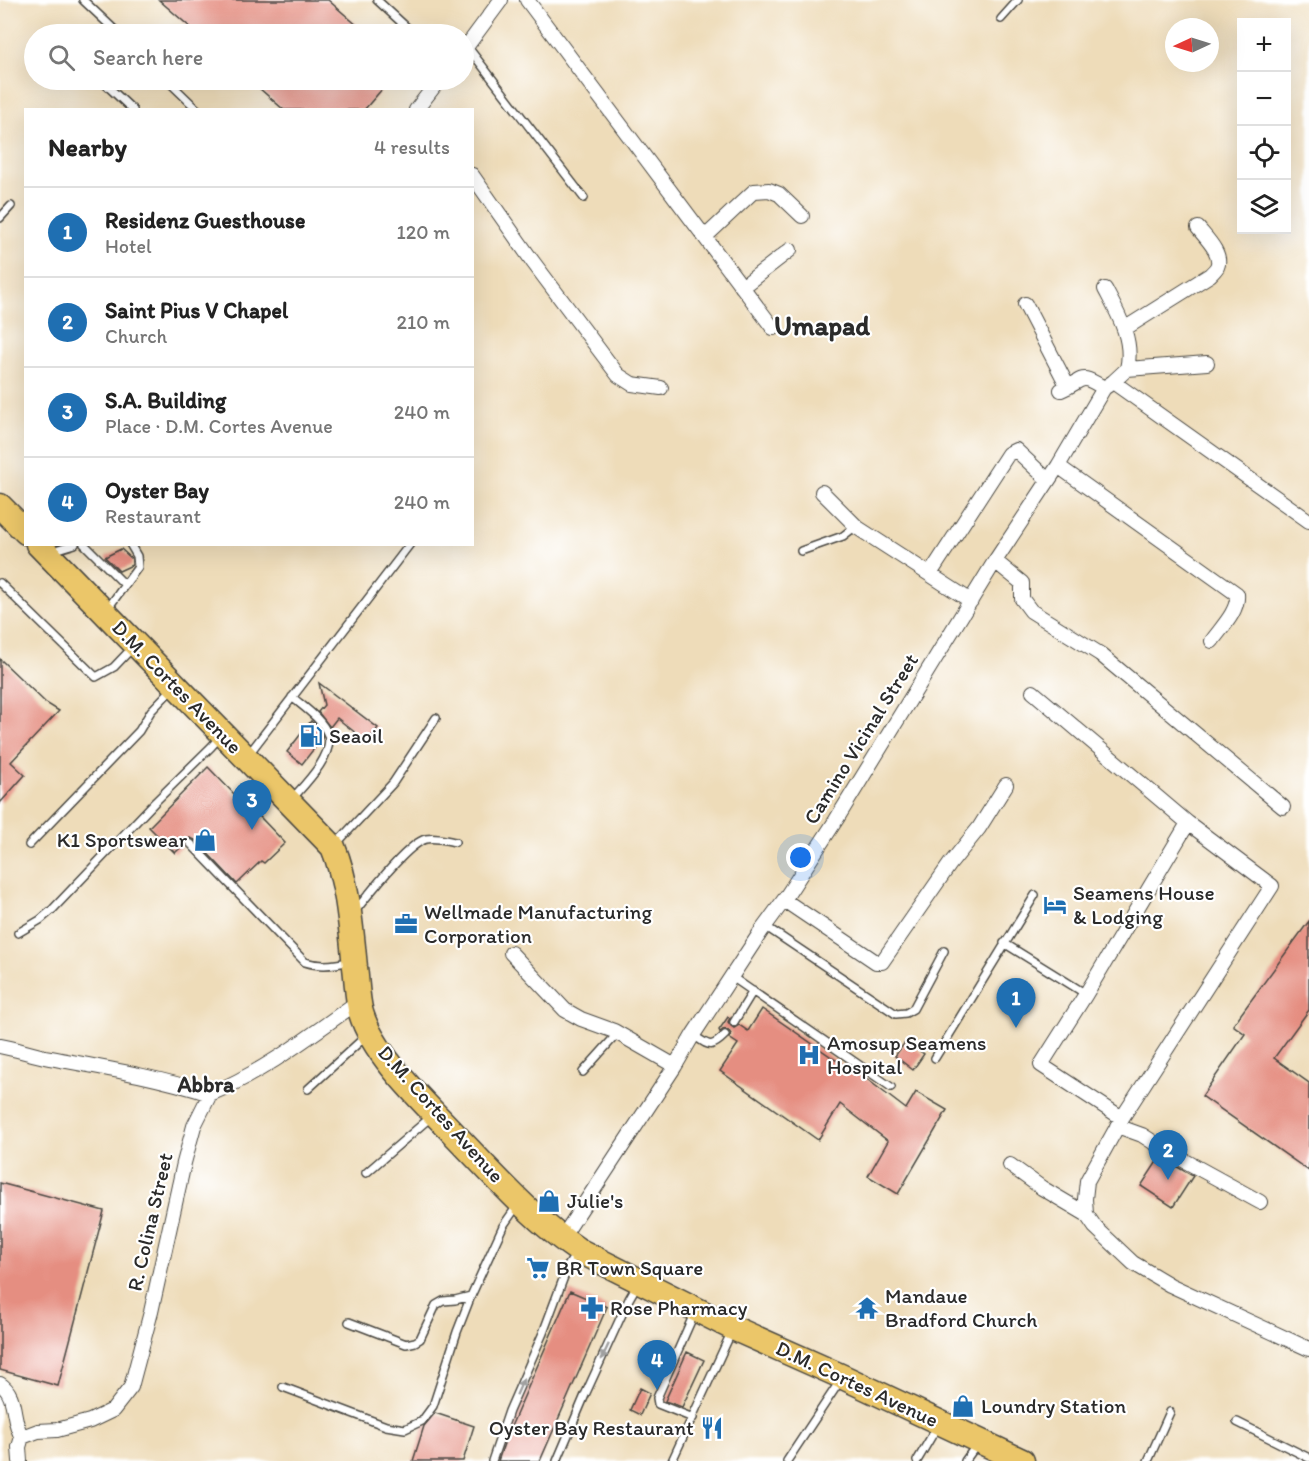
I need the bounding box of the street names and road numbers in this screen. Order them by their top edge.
street label: D.M. Cortes Avenue [107,615,248,759]
street label: Camino Vicinal Street [798,649,923,829]
street label: D.M. Cortes Avenue [373,1040,510,1188]
street label: R. Colina Street [121,1150,178,1293]
street label: D.M. Cortes Avenue [772,1335,942,1432]

